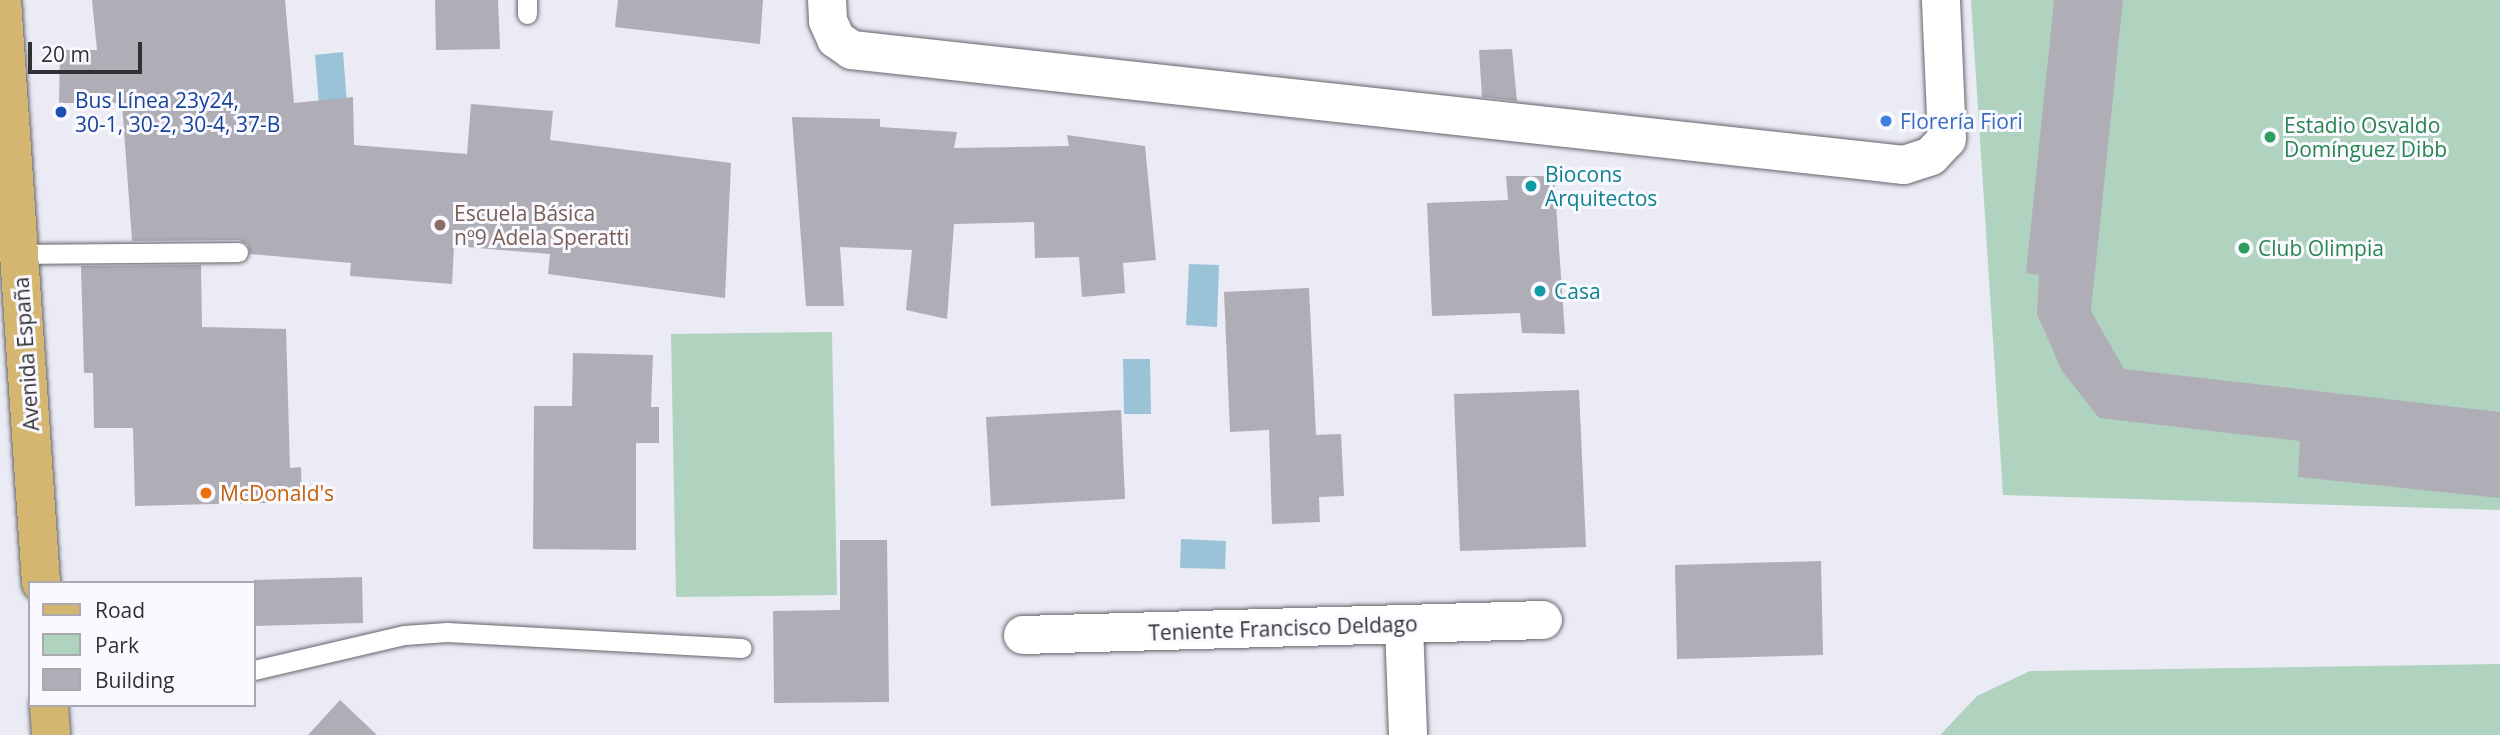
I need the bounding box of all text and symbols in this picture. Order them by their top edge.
scale bar [32,28,145,72]
text: 20 m [41,40,90,68]
place label: Bus Línea 23y24, 30-1, 30-2, 30-4, 37-B [75,87,280,137]
marker: Bus Línea 23y24, 30-1, 30-2, 30-4, 37-B [53,104,69,120]
place label: Florería Fiori [1900,108,2023,134]
place label: Estadio Osvaldo Domínguez Dibb [2284,112,2447,162]
marker: Florería Fiori [1878,113,1894,129]
marker: Estadio Osvaldo Domínguez Dibb [2262,129,2278,145]
place label: Biocons Arquitectos [1545,161,1657,211]
marker: Biocons Arquitectos [1523,178,1539,194]
place label: Escuela Básica nº9 Adela Speratti [454,200,629,250]
marker: Escuela Básica nº9 Adela Speratti [432,217,448,233]
place label: Club Olimpia [2258,235,2384,261]
marker: Club Olimpia [2236,240,2252,256]
street label: Avenida España [8,276,44,432]
place label: Casa [1554,278,1601,304]
marker: Casa [1532,283,1548,299]
place label: McDonald's [220,480,334,506]
marker: McDonald's [198,485,214,501]
legend [28,581,256,707]
text: Road [95,596,145,624]
street label: Teniente Francisco Deldago [1148,611,1418,645]
text: Park [95,631,139,659]
text: Building [95,666,174,694]

